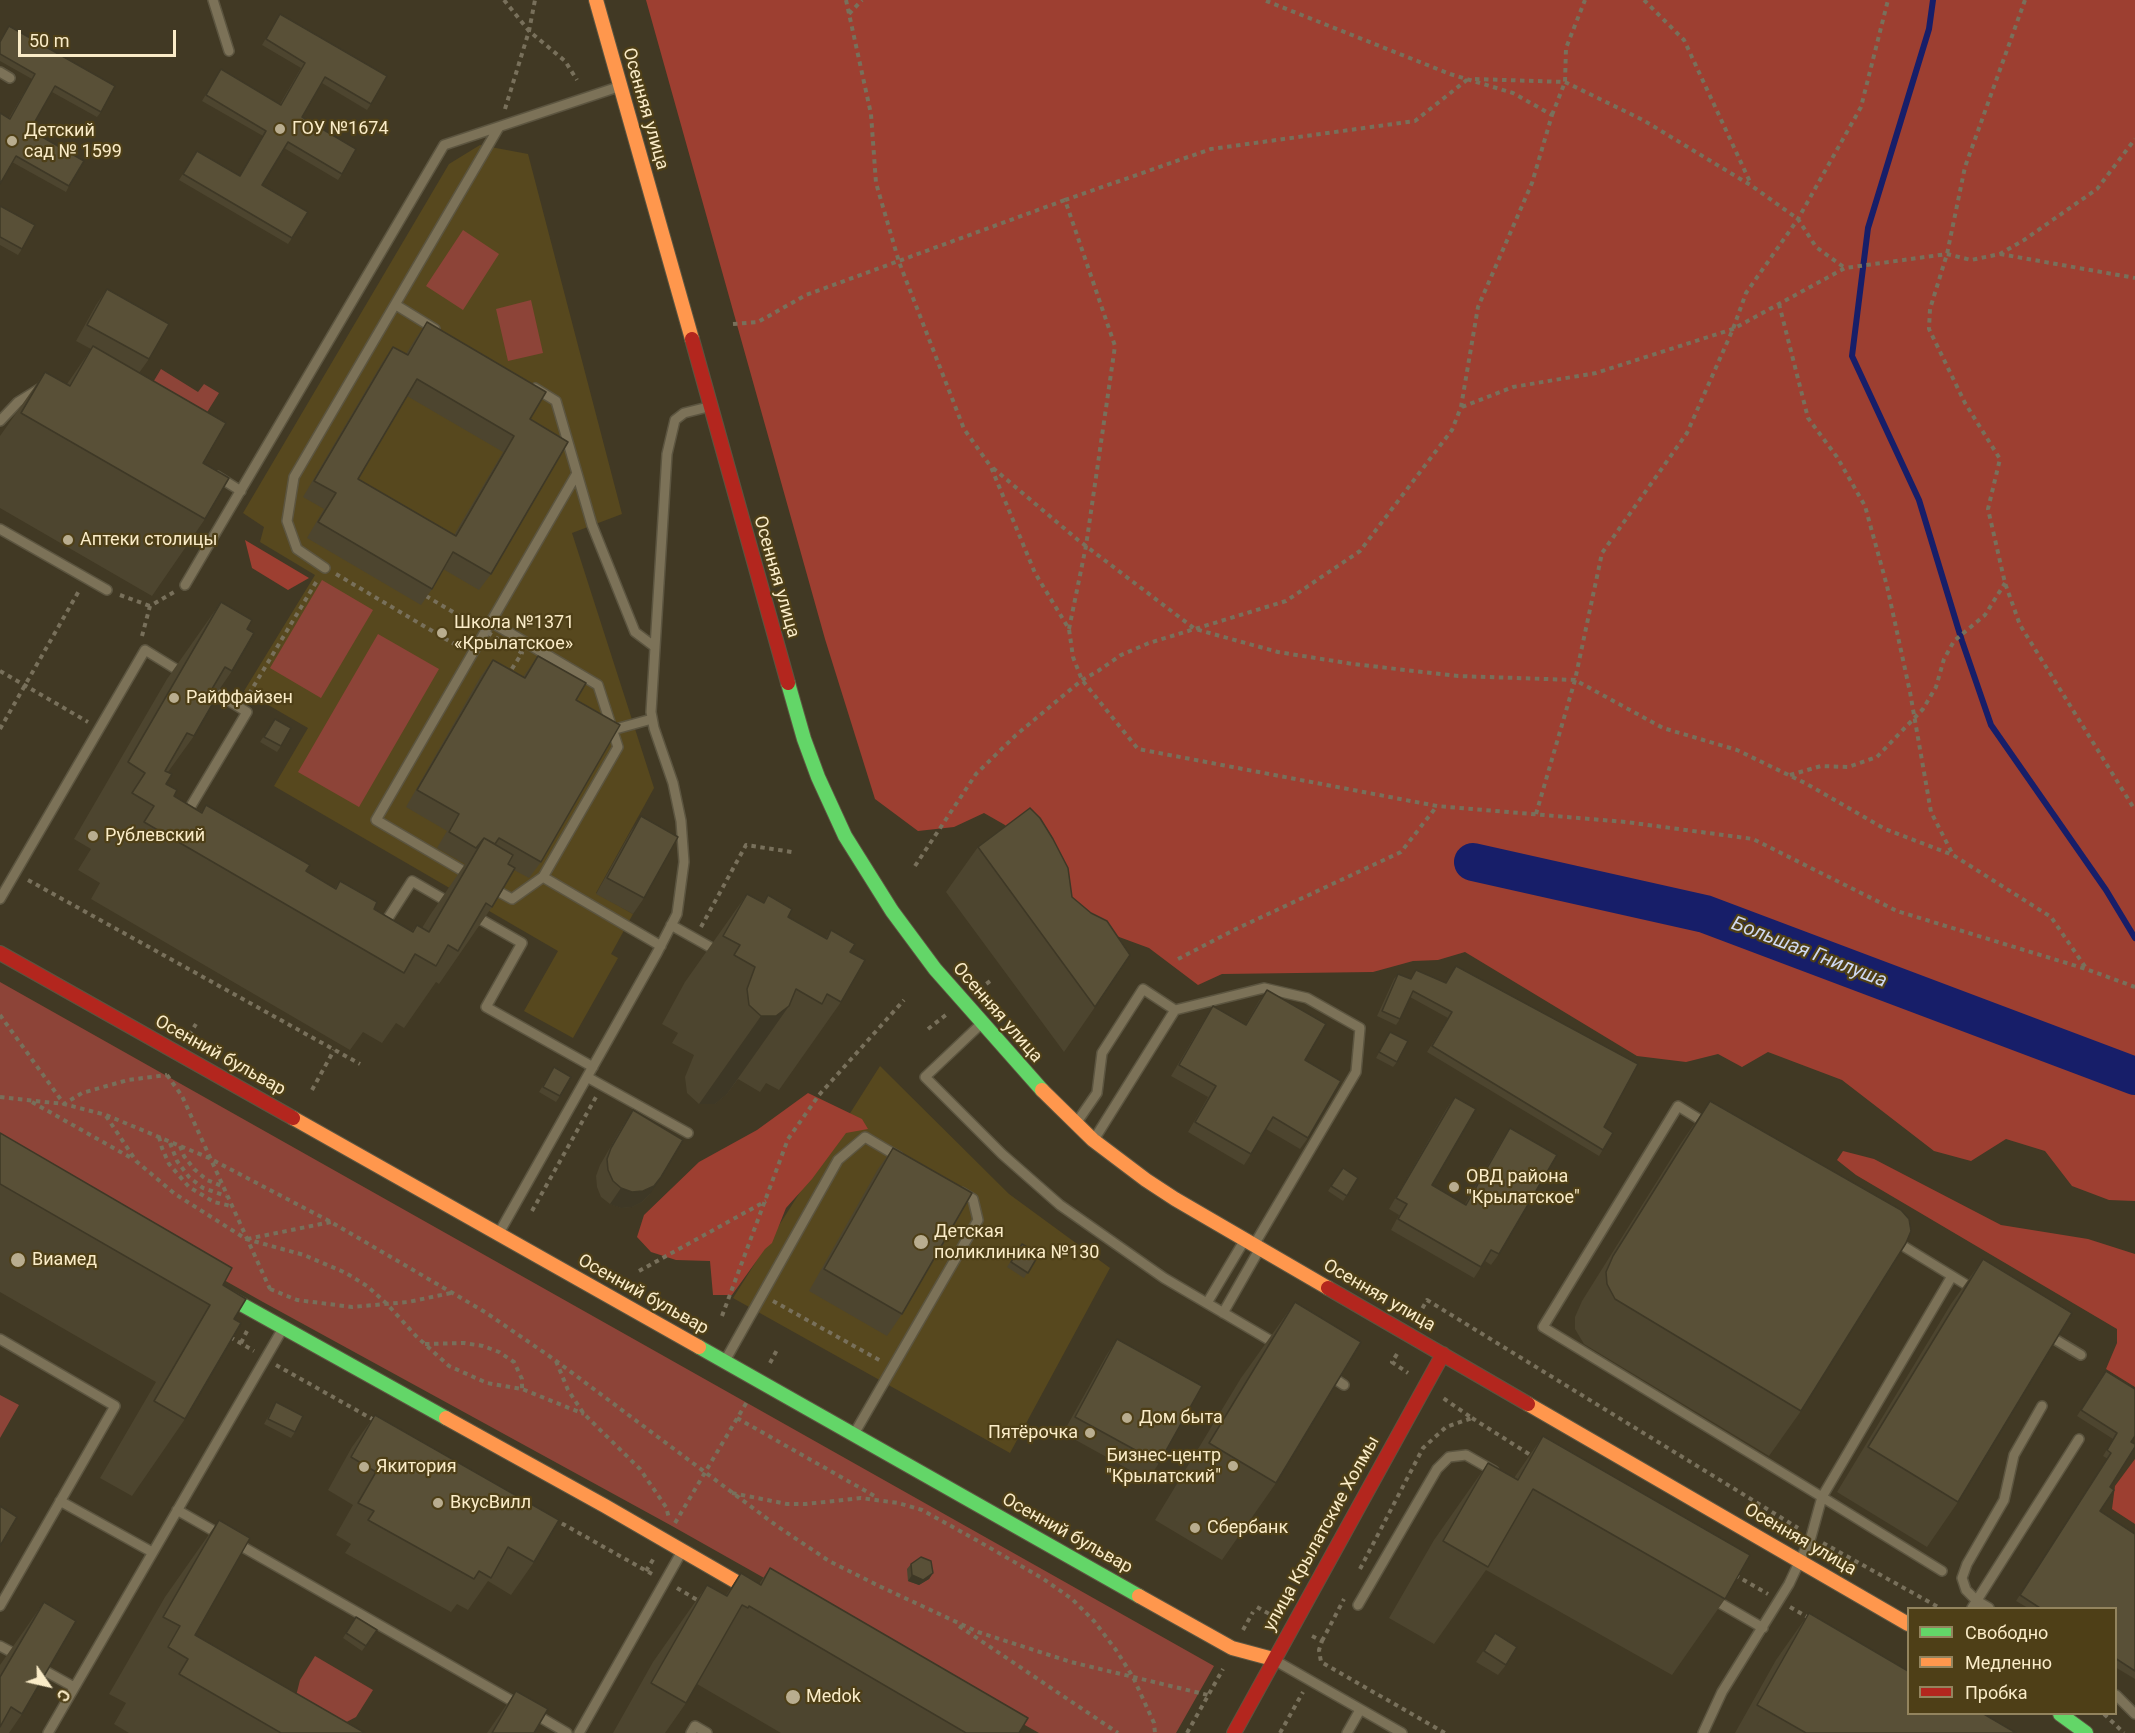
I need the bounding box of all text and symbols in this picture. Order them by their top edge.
scale bar [21,18,178,56]
text: 50 m [29,30,69,51]
street label: Осенняя улица [617,46,673,172]
place label: ГОУ №1674 [292,118,389,140]
place label: Детский сад № 1599 [24,120,122,162]
marker: ГОУ №1674 [273,122,287,136]
marker: Детский сад № 1599 [5,134,19,148]
street label: Осенняя улица [748,514,804,640]
place label: Аптеки столицы [80,529,217,551]
marker: Аптеки столицы [61,533,75,547]
place label: Школа №1371 «Крылатское» [454,612,574,654]
marker: Школа №1371 «Крылатское» [435,626,449,640]
place label: Райффайзен [186,687,293,709]
marker: Райффайзен [167,691,181,705]
place label: Рублевский [105,825,205,847]
marker: Рублевский [86,829,100,843]
water label: Большая Гнилуша [1728,912,1890,994]
street label: Осенняя улица [948,958,1046,1068]
street label: Осенний бульвар [151,1011,289,1101]
place label: ОВД района "Крылатское" [1466,1166,1580,1208]
marker: ОВД района "Крылатское" [1447,1180,1461,1194]
place label: Детская поликлиника №130 [934,1221,1099,1264]
marker: Детская поликлиника №130 [912,1233,930,1251]
place label: Виамед [32,1249,97,1271]
street label: Осенний бульвар [574,1250,712,1340]
marker: Виамед [9,1251,27,1269]
street label: Осенняя улица [1319,1255,1439,1337]
place label: Дом быта [1139,1407,1223,1429]
marker: Дом быта [1120,1411,1134,1425]
place label: Пятёрочка [988,1422,1078,1444]
marker: Пятёрочка [1083,1426,1097,1440]
street label: улица Крылатские Холмы [1259,1433,1385,1635]
place label: Бизнес-центр "Крылатский" [1106,1445,1221,1488]
place label: Якитория [376,1456,457,1478]
marker: Бизнес-центр "Крылатский" [1226,1459,1240,1473]
marker: Якитория [357,1460,371,1474]
street label: Осенний бульвар [998,1489,1136,1579]
place label: ВкусВилл [450,1492,531,1514]
marker: ВкусВилл [431,1496,445,1510]
street label: Осенняя улица [1740,1499,1860,1581]
place label: Сбербанк [1207,1517,1288,1539]
marker: Сбербанк [1188,1521,1202,1535]
legend [1907,1607,2117,1715]
text: Свободно [1965,1622,2048,1643]
text: Медленно [1965,1652,2052,1673]
north arrow [18,1655,78,1715]
text: Пробка [1965,1682,2028,1703]
text: С [53,1686,74,1705]
place label: Medok [806,1686,861,1708]
marker: Medok [784,1688,802,1706]

